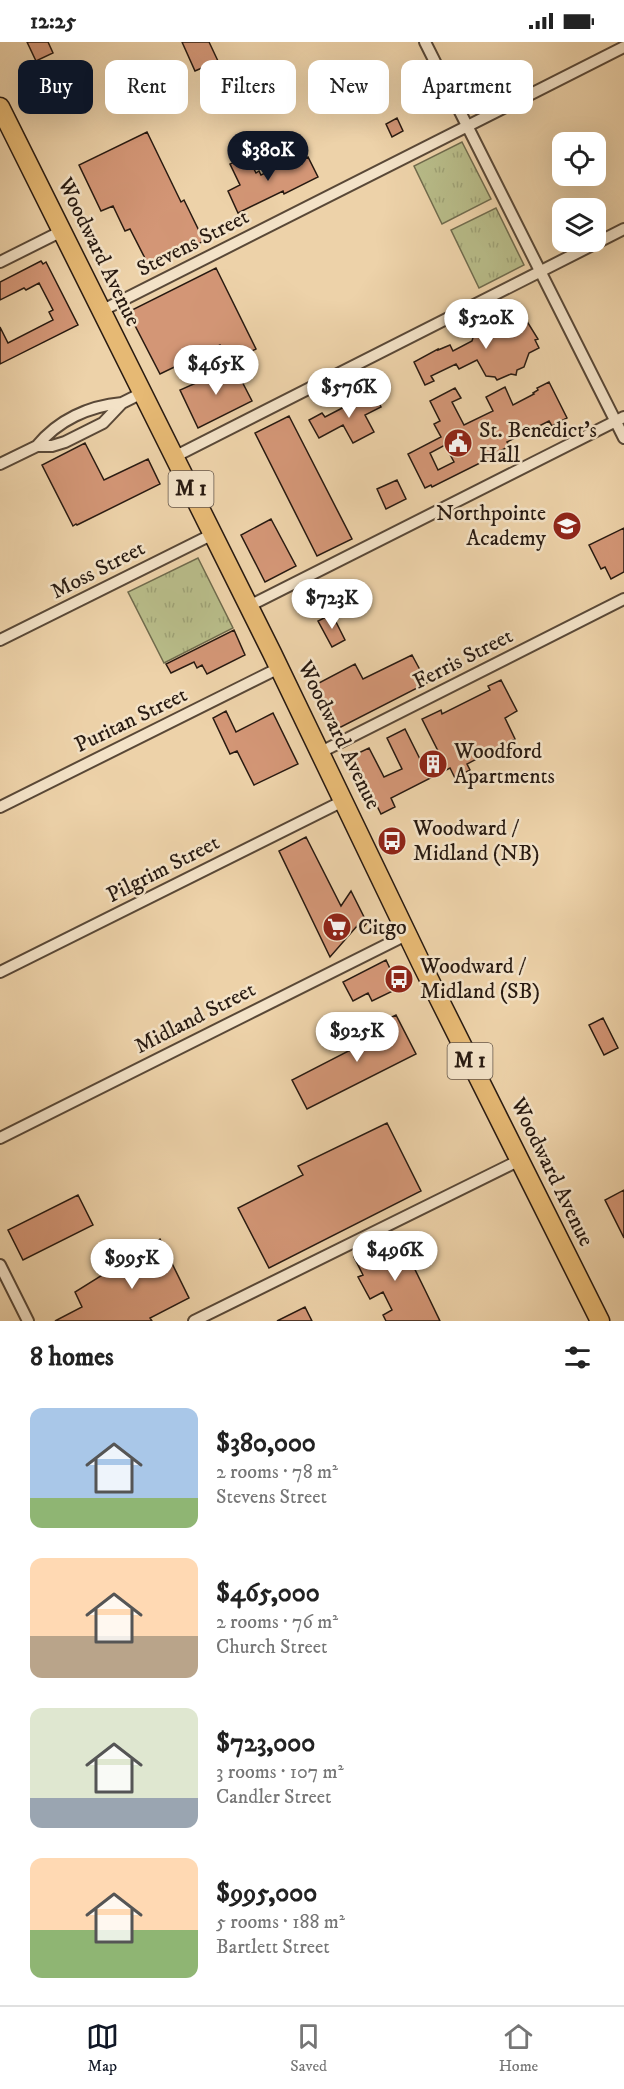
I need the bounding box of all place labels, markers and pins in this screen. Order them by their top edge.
pin: $380K [226,131,310,182]
pin: $520K [444,299,528,350]
pin: $465K [174,345,258,396]
pin: $576K [307,368,391,419]
place label: St. Benedict's Hall [479,417,597,469]
public building icon: St. Benedict's Hall [442,427,474,459]
place label: Northpointe Academy [436,500,547,552]
school or university icon: Northpointe Academy [551,510,583,542]
pin: $723K [290,579,374,630]
place label: Woodford Apartments [453,738,555,790]
building icon: Woodford Apartments [417,748,449,780]
place label: Woodward / Midland (NB) [412,815,540,867]
bus stop icon: Woodward / Midland (NB) [376,825,408,857]
supermarket icon: Citgo [321,911,353,943]
place label: Citgo [358,914,407,941]
place label: Woodward / Midland (SB) [419,953,540,1005]
bus stop icon: Woodward / Midland (SB) [383,963,415,995]
pin: $925K [315,1012,399,1063]
pin: $496K [353,1231,437,1282]
pin: $995K [90,1239,174,1290]

